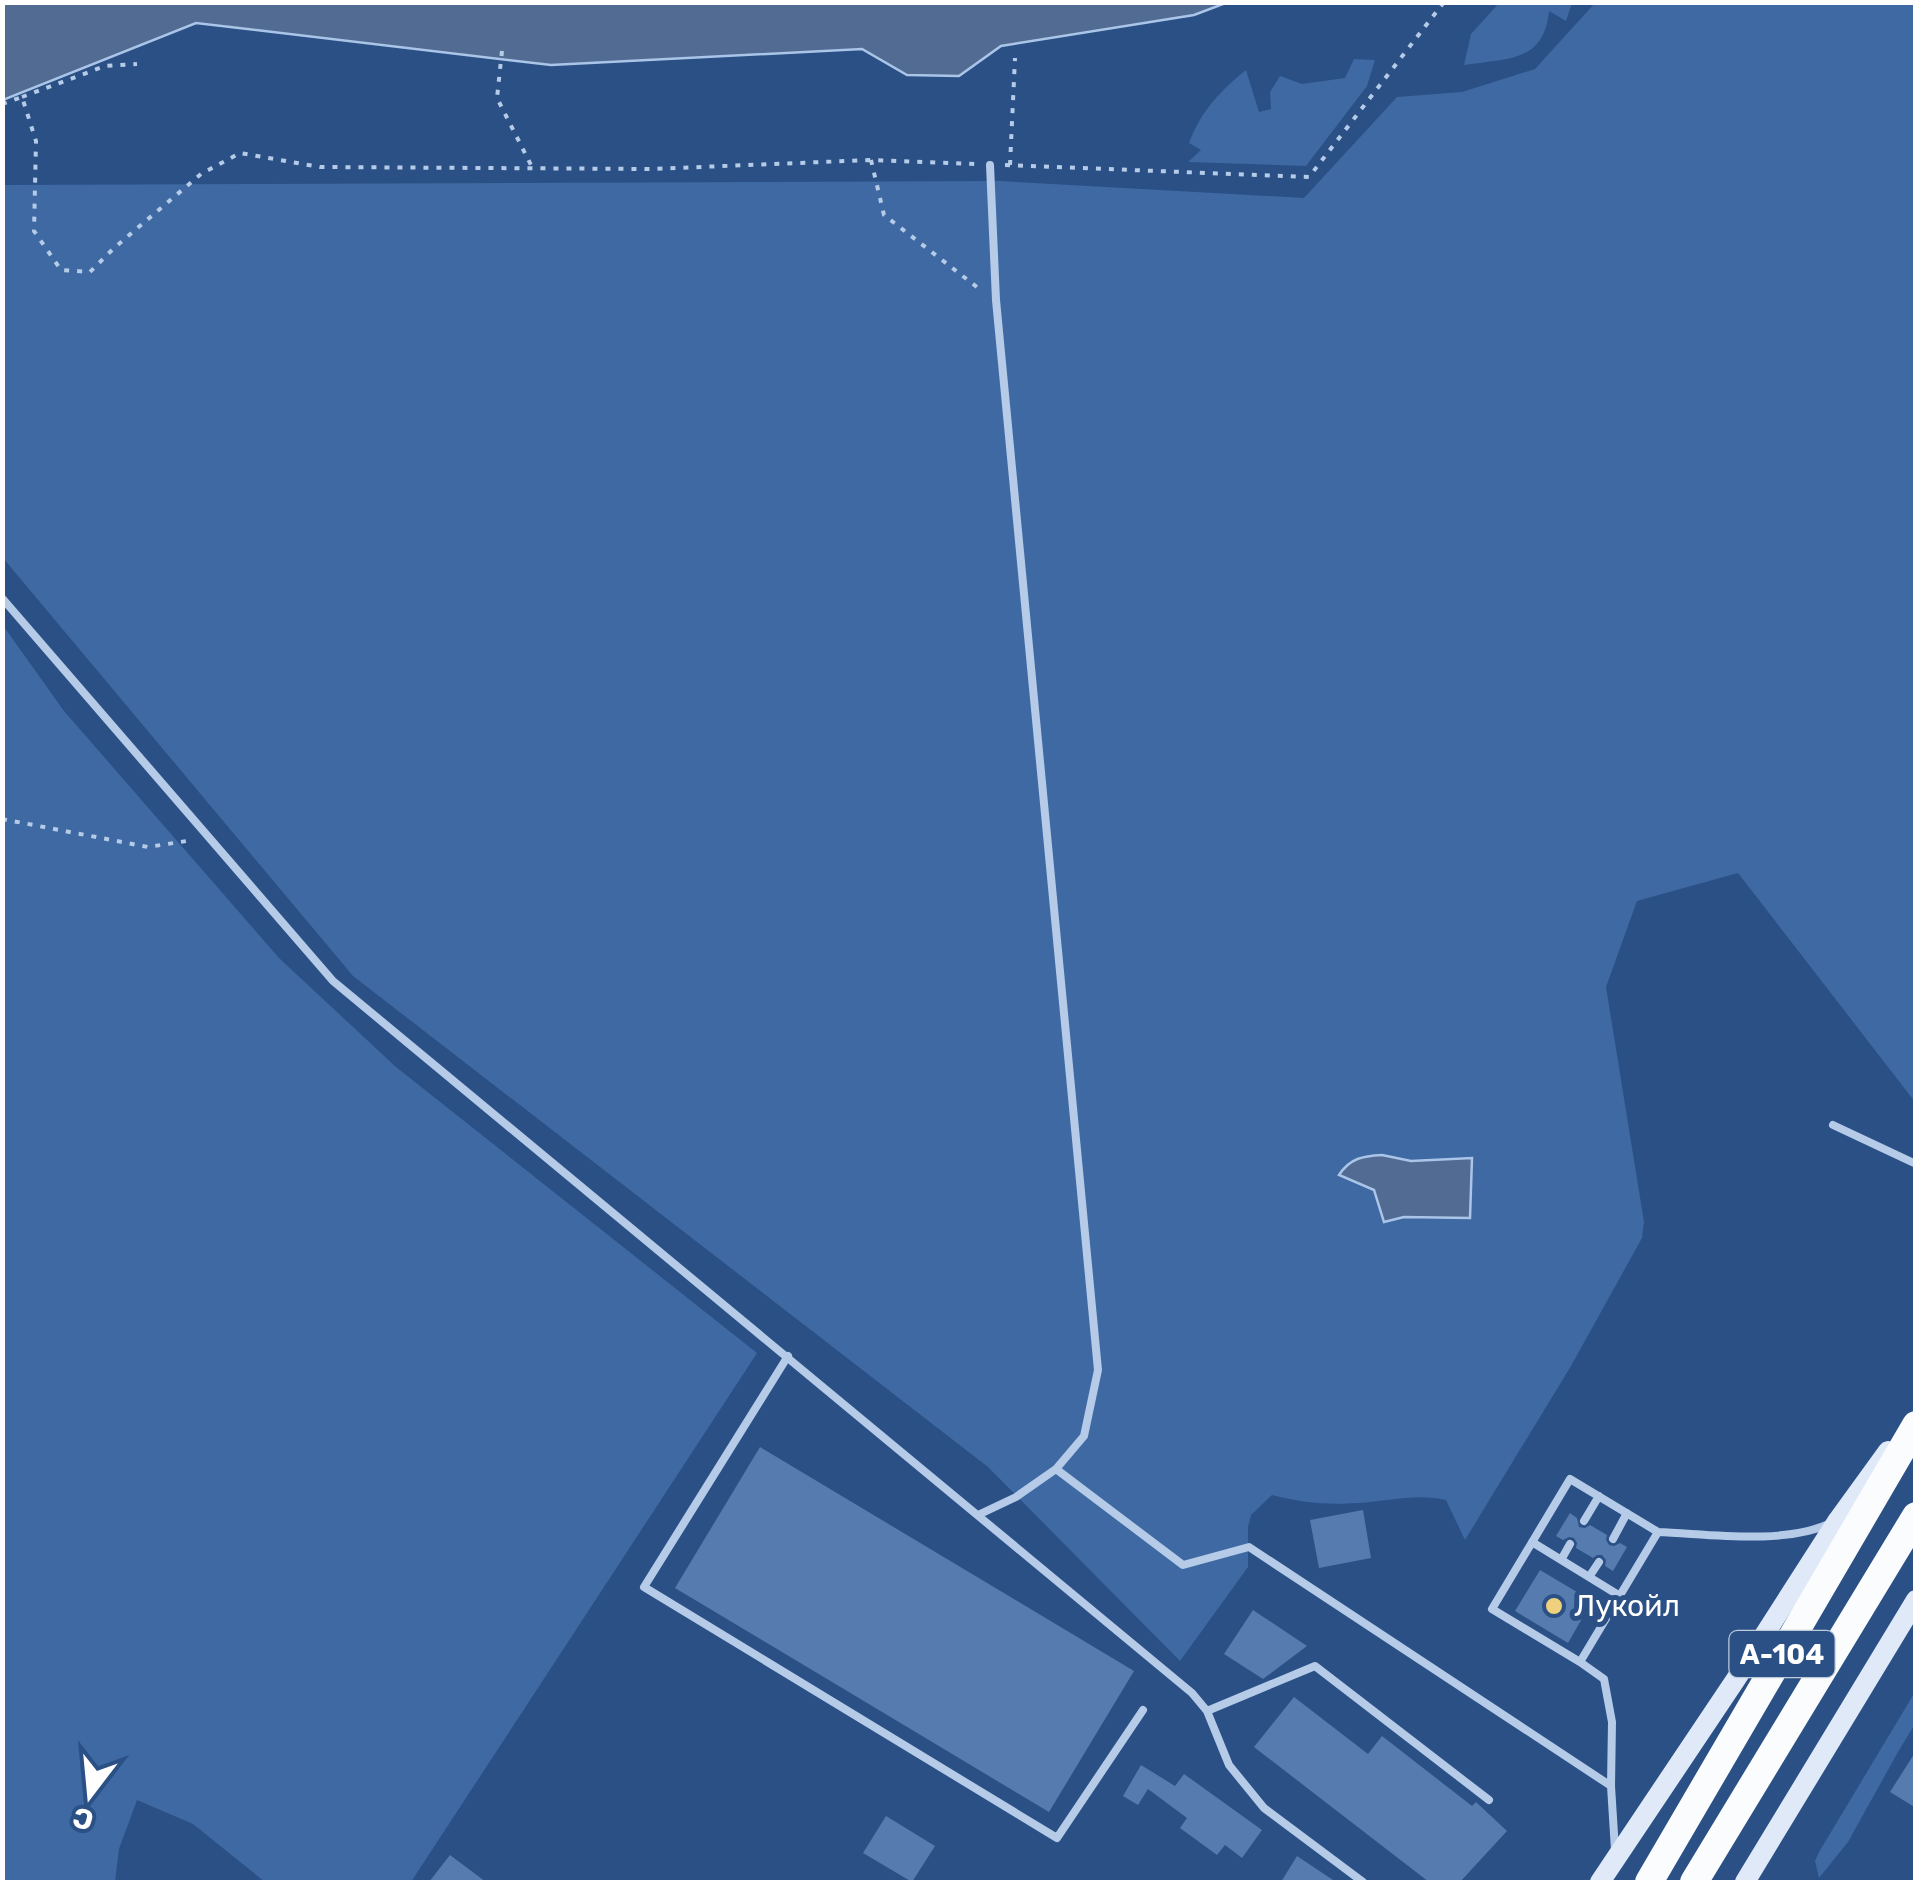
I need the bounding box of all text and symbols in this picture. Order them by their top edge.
place label: Лукойл [1574,1588,1680,1624]
marker: Лукойл [1543,1595,1565,1617]
road number: А-104 [1730,1631,1834,1677]
north arrow [40,1745,140,1845]
text: С [69,1800,97,1837]

